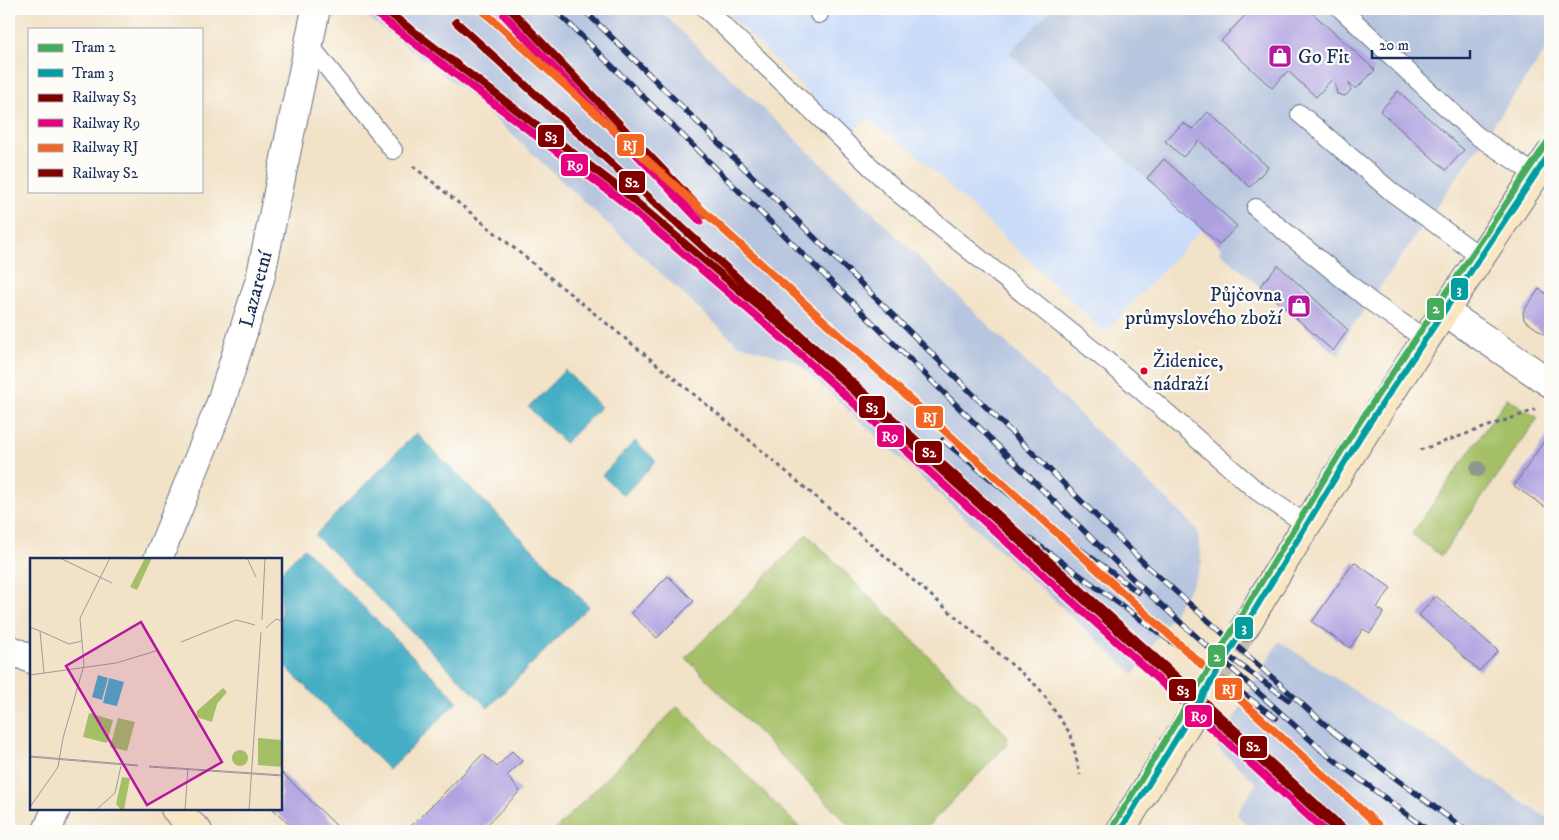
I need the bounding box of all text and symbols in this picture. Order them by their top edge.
legend [28,28,202,192]
scale bar [1372,28,1469,60]
text: 20 m [1379,36,1409,55]
text: Tram 2 [72,38,116,57]
shop icon: Go Fit [1267,43,1293,69]
place label: Go Fit [1298,45,1350,70]
text: Tram 3 [72,64,114,83]
text: Railway S3 [72,88,136,107]
text: Railway R9 [72,114,140,133]
line badge: S3 [537,124,565,148]
text: S3 [545,128,557,146]
line badge: RJ [616,133,645,157]
text: RJ [623,137,638,155]
text: Railway RJ [72,138,139,157]
line badge: R9 [560,153,589,177]
text: R9 [567,157,583,175]
text: Railway S2 [72,164,139,183]
line badge: S2 [618,170,646,194]
text: S2 [625,174,640,192]
street label: Lazaretní [234,248,279,330]
line badge: 3 [1450,277,1469,301]
text: 3 [1456,281,1462,299]
place label: Půjčovna průmyslového zboží [1124,283,1283,331]
shop icon: Půjčovna průmyslového zboží [1286,293,1312,319]
line badge: 2 [1426,297,1445,321]
text: 2 [1433,300,1441,318]
place label: Židenice, nádraží [1153,348,1223,396]
marker: Židenice, nádraží [1139,366,1149,376]
line badge: S3 [858,395,886,419]
text: S3 [866,399,878,417]
line badge: RJ [915,405,944,429]
text: RJ [923,409,938,427]
line badge: R9 [876,424,905,448]
text: R9 [882,428,898,446]
line badge: S2 [914,440,943,464]
text: S2 [922,444,937,462]
inset map [30,558,282,810]
line badge: 3 [1234,616,1254,640]
text: 3 [1241,619,1247,637]
line badge: 2 [1207,644,1226,668]
text: 2 [1214,648,1222,666]
line badge: RJ [1214,677,1243,701]
line badge: S3 [1168,678,1197,702]
text: RJ [1222,681,1237,699]
text: S3 [1177,682,1189,700]
line badge: R9 [1184,704,1213,728]
text: R9 [1191,708,1207,726]
line badge: S2 [1239,735,1268,759]
text: S2 [1246,738,1261,756]

